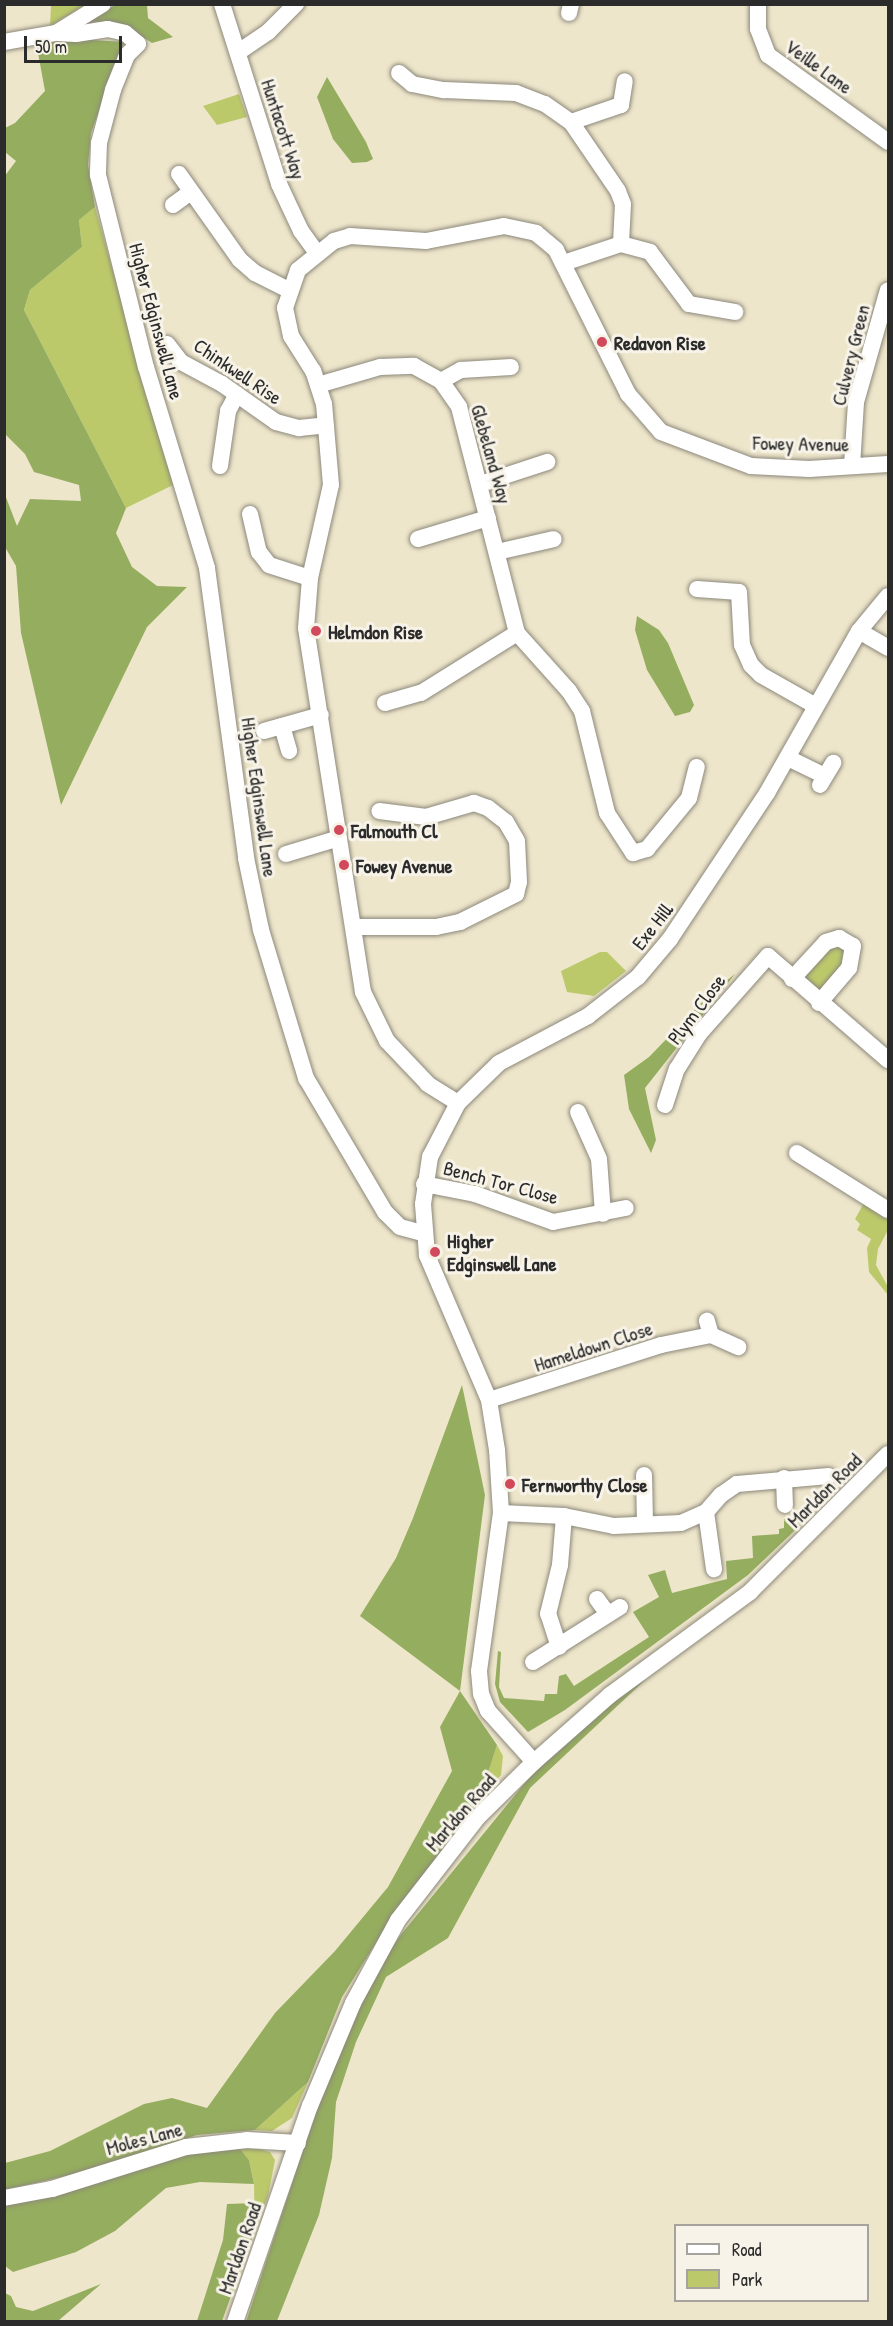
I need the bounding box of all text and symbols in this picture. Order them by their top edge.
scale bar [27,24,124,62]
text: 50 m [35,34,67,59]
street label: Veille Lane [781,34,857,98]
street label: Huntacott Way [257,76,311,182]
street label: Higher Edginswell Lane [125,240,189,402]
street label: Culvery Green [826,302,874,408]
place label: Redavon Rise [614,330,706,354]
street label: Chinkwell Rise [189,333,287,409]
marker: Redavon Rise [595,335,609,349]
street label: Glebeland Way [466,402,518,506]
street label: Fowey Avenue [753,430,849,456]
place label: Helmdon Rise [328,619,423,643]
marker: Helmdon Rise [309,624,323,638]
street label: Higher Edginswell Lane [237,716,283,878]
place label: Falmouth Cl [351,818,437,842]
marker: Falmouth Cl [332,823,346,837]
place label: Fowey Avenue [356,853,453,877]
marker: Fowey Avenue [337,858,351,872]
street label: Exe Hill [626,898,678,954]
street label: Plym Close [662,969,730,1049]
street label: Bench Tor Close [441,1155,561,1209]
place label: Higher Edginswell Lane [447,1228,556,1275]
marker: Higher Edginswell Lane [428,1245,442,1259]
street label: Hameldown Close [531,1316,655,1376]
street label: Marldon Road [782,1448,866,1532]
place label: Fernworthy Close [522,1472,648,1496]
marker: Fernworthy Close [503,1477,517,1491]
street label: Marldon Road [420,1768,500,1856]
street label: Moles Lane [103,2116,185,2160]
street label: Marldon Road [212,2199,266,2297]
legend [674,2224,869,2302]
text: Road [732,2237,762,2262]
text: Park [732,2267,762,2292]

